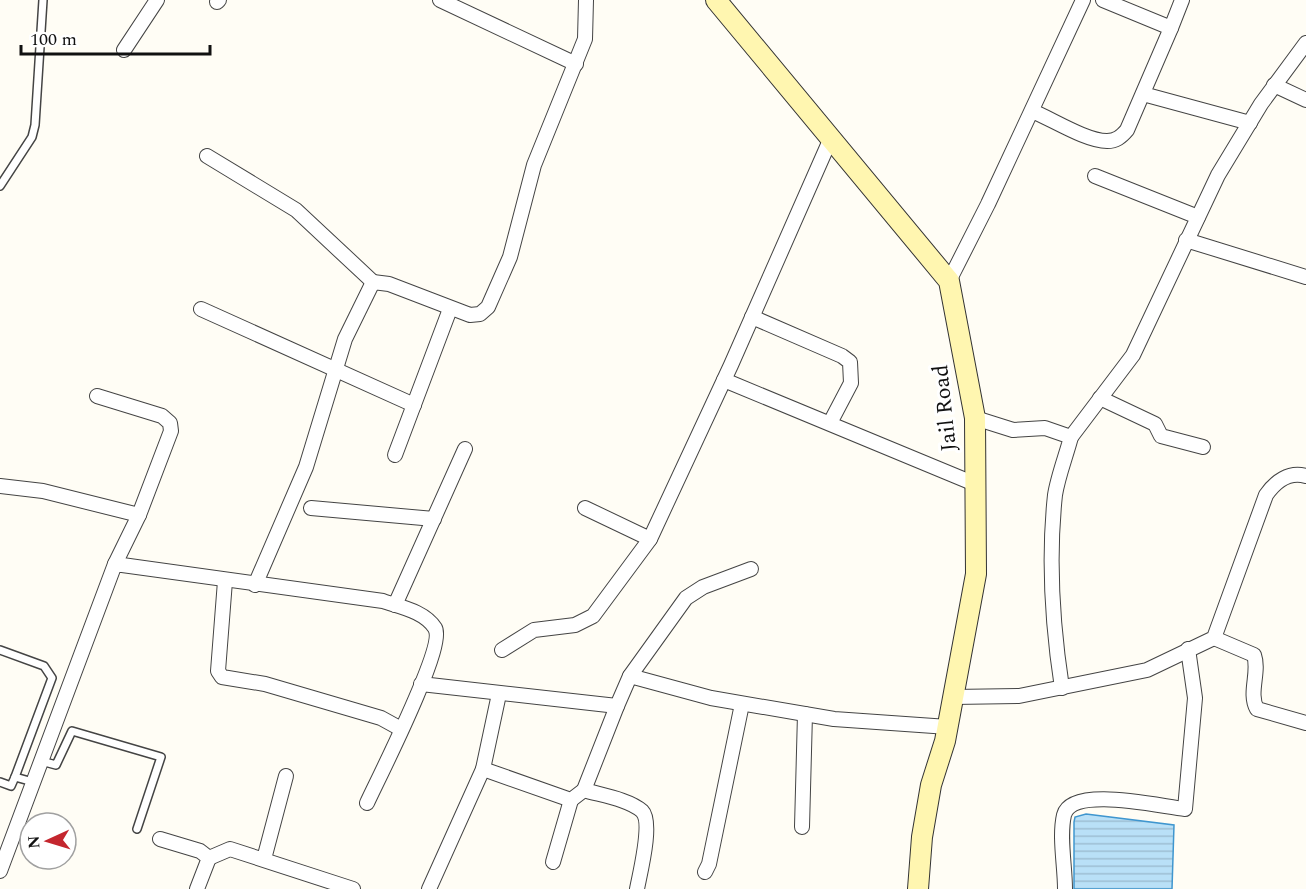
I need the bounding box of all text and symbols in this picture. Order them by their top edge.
scale bar [21,18,210,56]
text: 100 m [30,26,77,53]
street label: Jail Road [924,363,966,453]
north arrow [18,811,78,871]
text: N [22,835,46,849]

